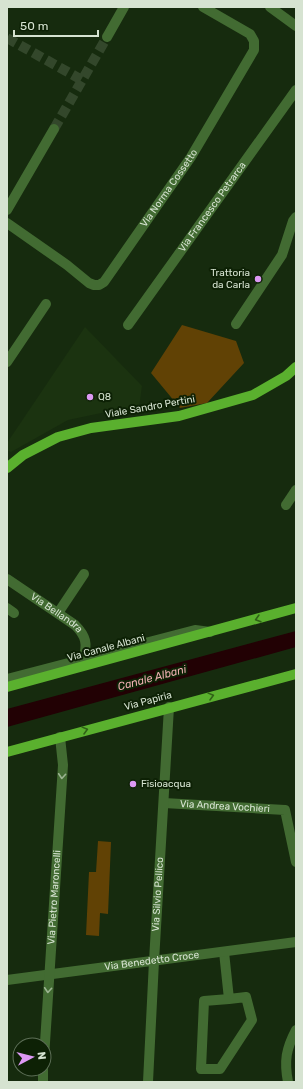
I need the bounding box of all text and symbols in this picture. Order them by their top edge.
scale bar [14,12,98,38]
text: 50 m [20,19,48,33]
street label: Via Norma Cossetto [138,147,200,230]
street label: Via Francesco Petrarca [176,160,249,254]
place label: Trattoria da Carla [211,267,250,291]
marker: Trattoria da Carla [253,274,263,284]
place label: Q8 [98,391,111,403]
marker: Q8 [85,392,95,402]
street label: Viale Sandro Pertini [104,393,196,421]
street label: Via Bellandra [28,591,85,635]
one-way arrow [255,614,262,622]
street label: Via Canale Albani [66,632,146,664]
water label: Canale Albani [116,663,188,693]
street label: Via Papiria [123,689,173,713]
one-way arrow [207,693,214,701]
one-way arrow [81,726,88,735]
one-way arrow [58,773,66,779]
place label: Fisioacqua [141,778,191,790]
marker: Fisioacqua [128,779,138,789]
street label: Via Andrea Vochieri [180,798,270,815]
street label: Via Pietro Maroncelli [45,850,63,945]
street label: Via Silvio Pellico [150,856,166,932]
street label: Via Benedetto Croce [104,949,200,973]
one-way arrow [44,987,53,993]
north arrow [12,1037,52,1077]
text: N [34,1051,48,1061]

